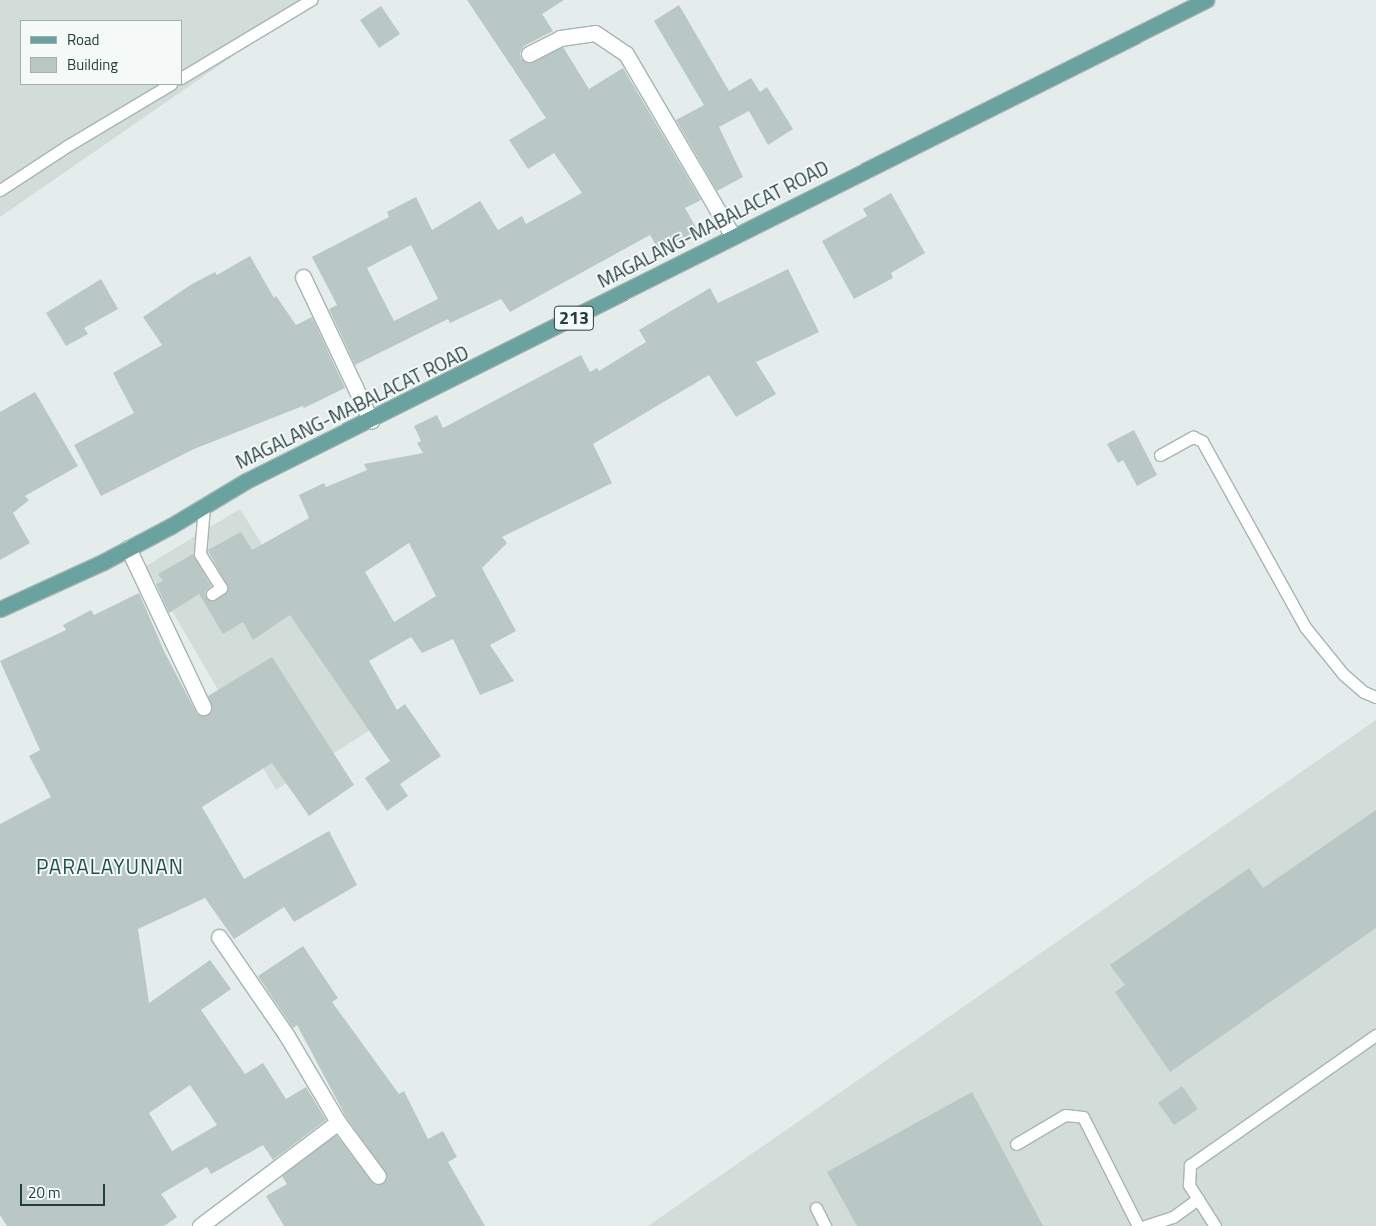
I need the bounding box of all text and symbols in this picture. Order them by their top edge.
legend [20,20,182,85]
text: Road [67,28,99,51]
text: Building [67,53,118,76]
street label: MAGALANG-MABALACAT ROAD [594,156,832,292]
road number: 213 [553,302,595,334]
street label: MAGALANG-MABALACAT ROAD [232,341,472,473]
district label: PARALAYUNAN [35,853,185,879]
scale bar [22,1174,108,1206]
text: 20 m [28,1181,61,1204]

